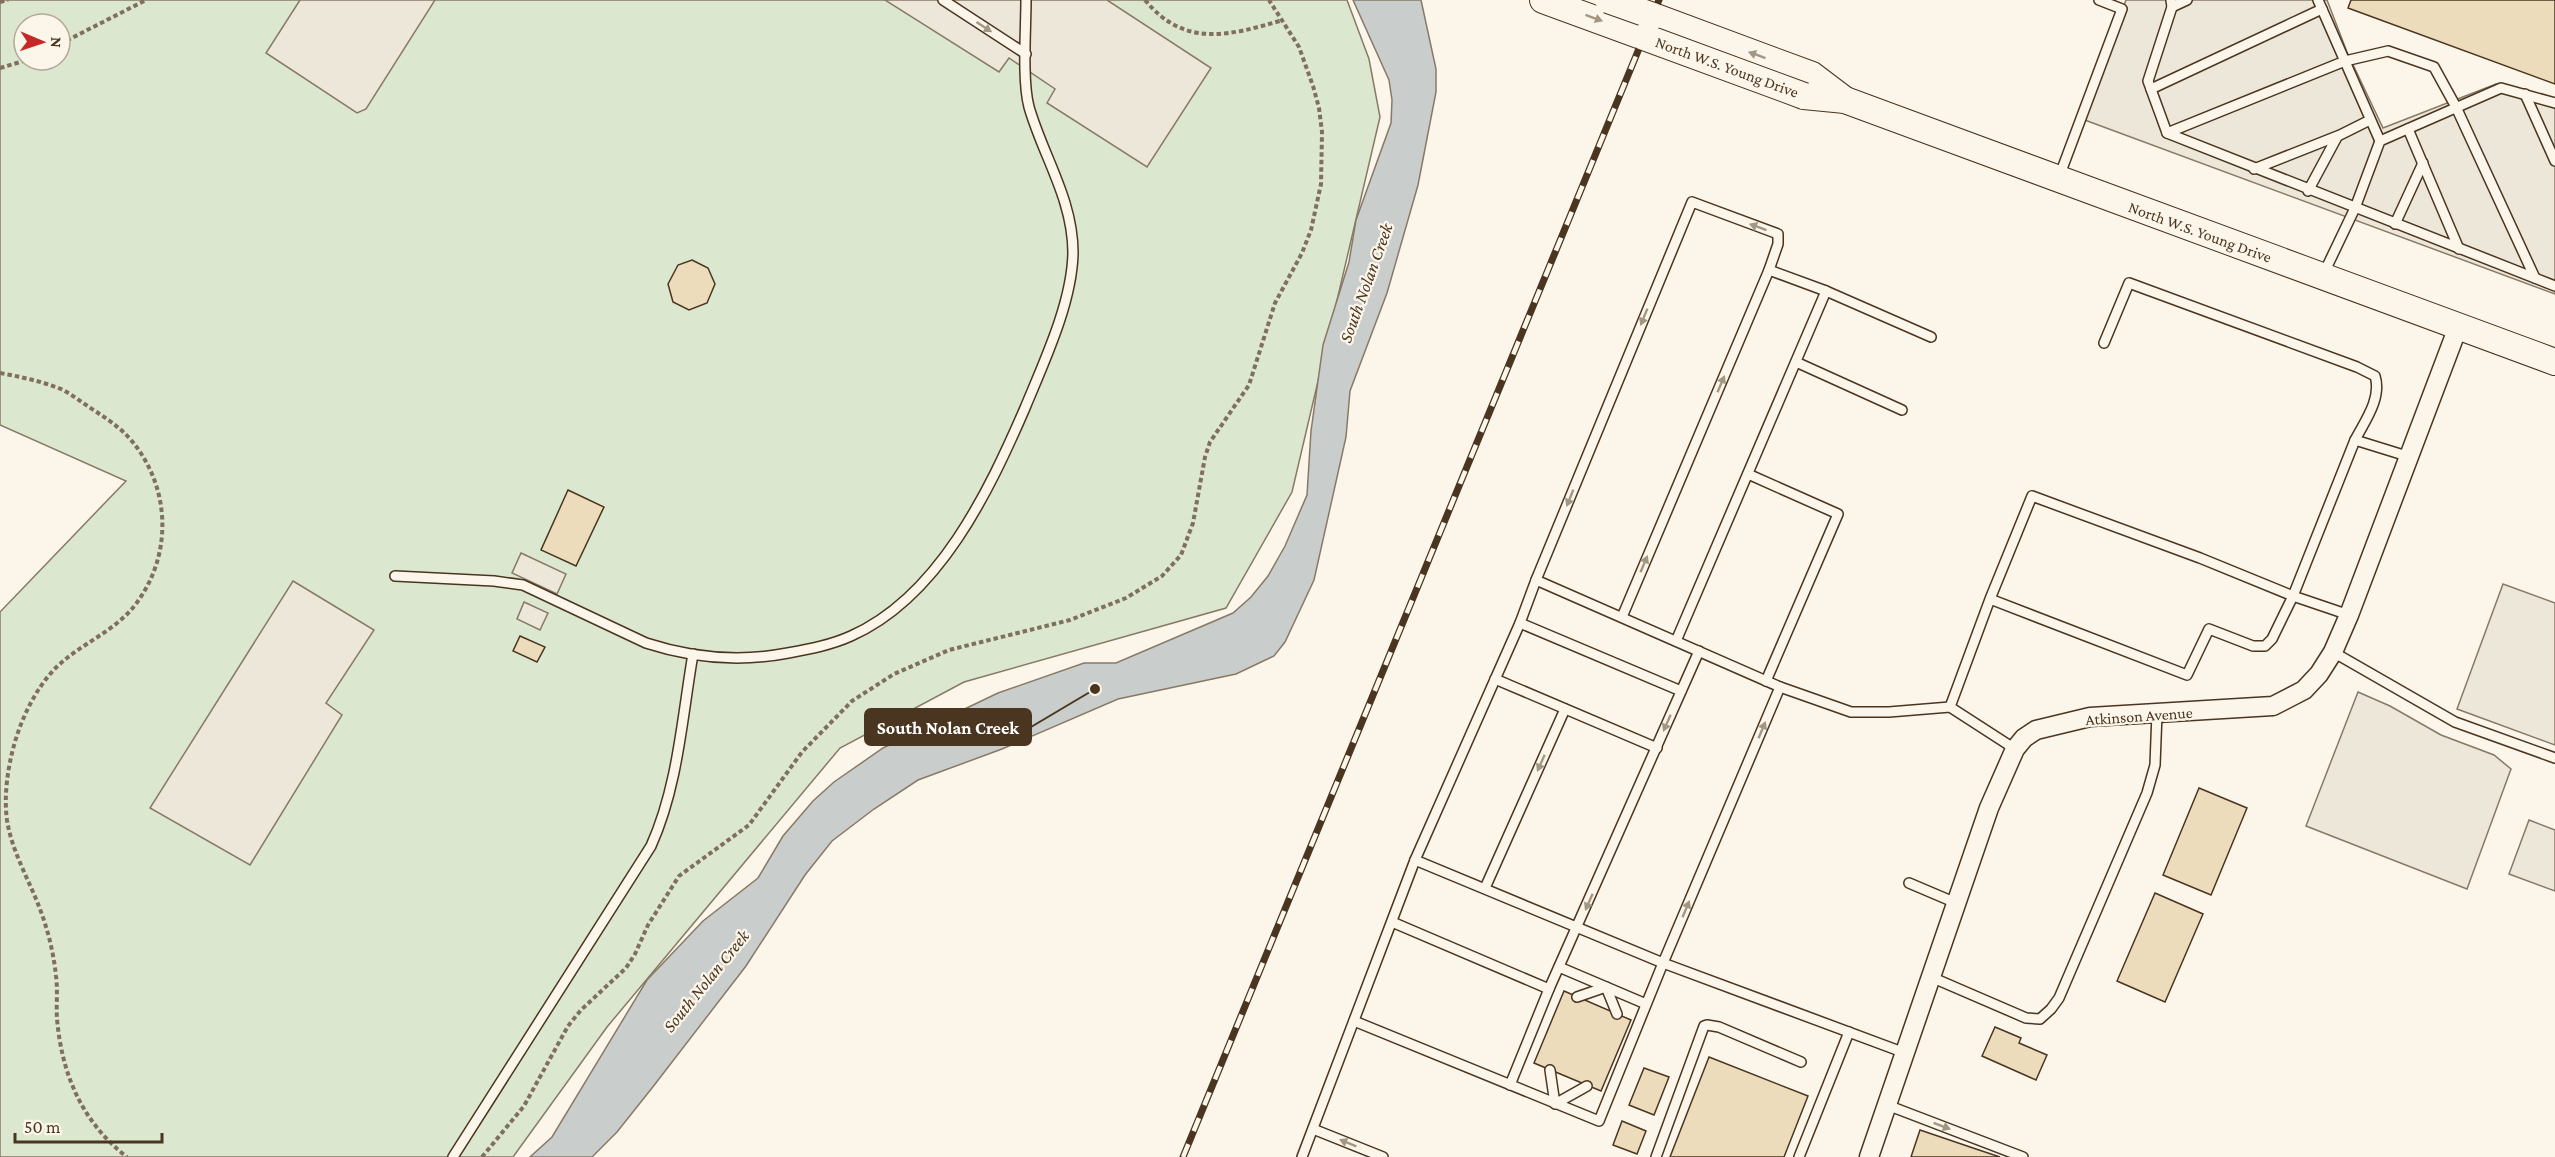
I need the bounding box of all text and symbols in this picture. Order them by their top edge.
north arrow [12,12,72,72]
one-way arrow [1585,14,1603,24]
one-way arrow [976,21,993,32]
street label: North W.S. Young Drive [1653,33,1801,102]
text: N [48,37,65,48]
one-way arrow [1748,49,1766,59]
street label: North W.S. Young Drive [2126,198,2274,267]
water label: South Nolan Creek [1335,220,1397,345]
one-way arrow [1749,221,1767,231]
one-way arrow [1639,308,1648,326]
one-way arrow [1716,375,1726,393]
one-way arrow [1565,489,1575,507]
one-way arrow [1640,555,1649,572]
street label: Atkinson Avenue [2085,704,2193,728]
callout: South Nolan Creek [865,709,1031,745]
one-way arrow [1662,715,1672,733]
text: South Nolan Creek [877,718,1019,738]
one-way arrow [1758,721,1767,739]
one-way arrow [1536,754,1546,772]
one-way arrow [1583,893,1593,911]
one-way arrow [1681,900,1691,918]
water label: South Nolan Creek [659,925,754,1036]
scale bar [15,1106,162,1144]
text: 50 m [24,1117,61,1137]
one-way arrow [1933,1121,1951,1131]
one-way arrow [1339,1138,1357,1147]

